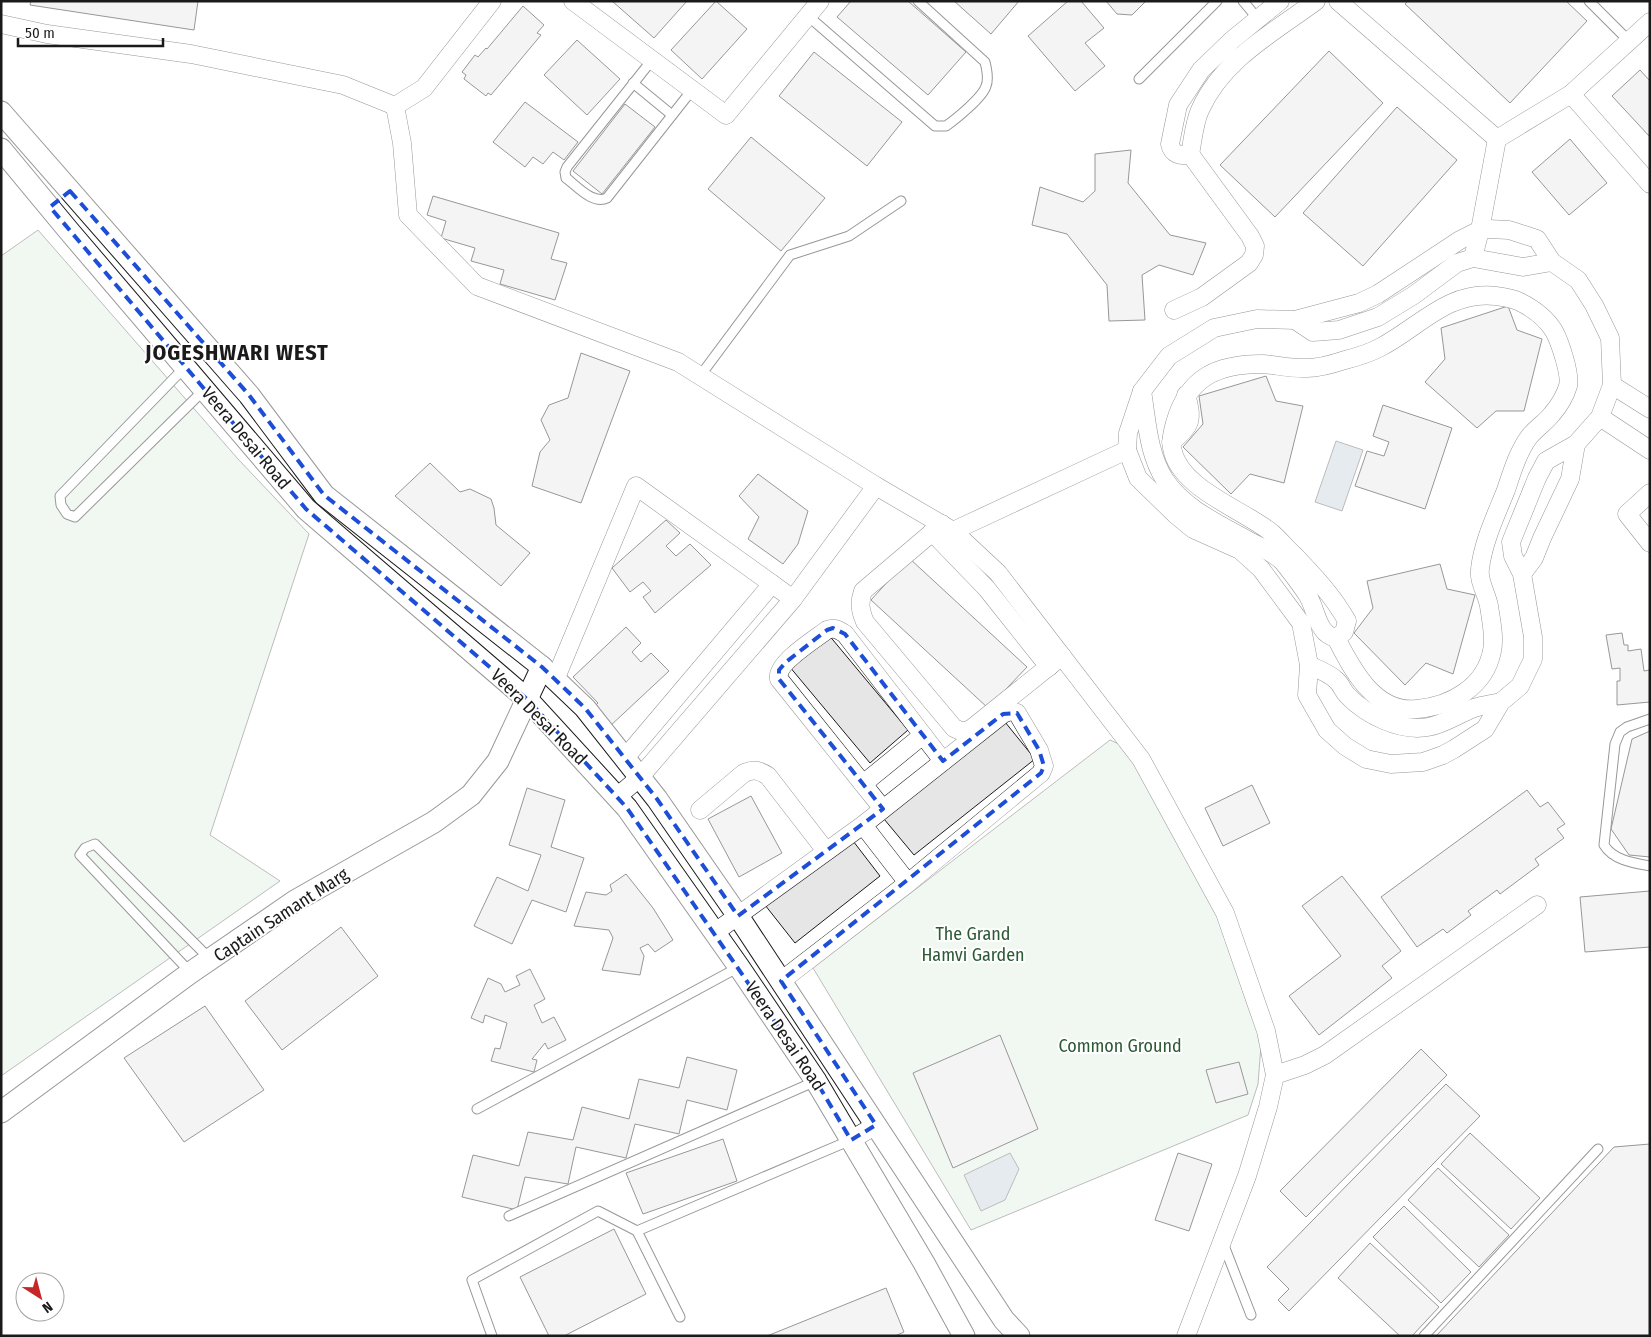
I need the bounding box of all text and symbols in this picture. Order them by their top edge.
scale bar [18,15,162,47]
text: 50 m [25,24,55,42]
district label: JOGESHWARI WEST [144,339,329,366]
street label: Veera Desai Road [197,382,295,494]
street label: Veera Desai Road [486,664,592,770]
street label: Captain Samant Marg [209,863,353,967]
park label: The Grand Hamvi Garden [921,923,1025,966]
street label: Veera Desai Road [740,977,830,1095]
park label: Common Ground [1058,1035,1182,1057]
north arrow [15,1272,65,1322]
text: N [39,1298,56,1316]

